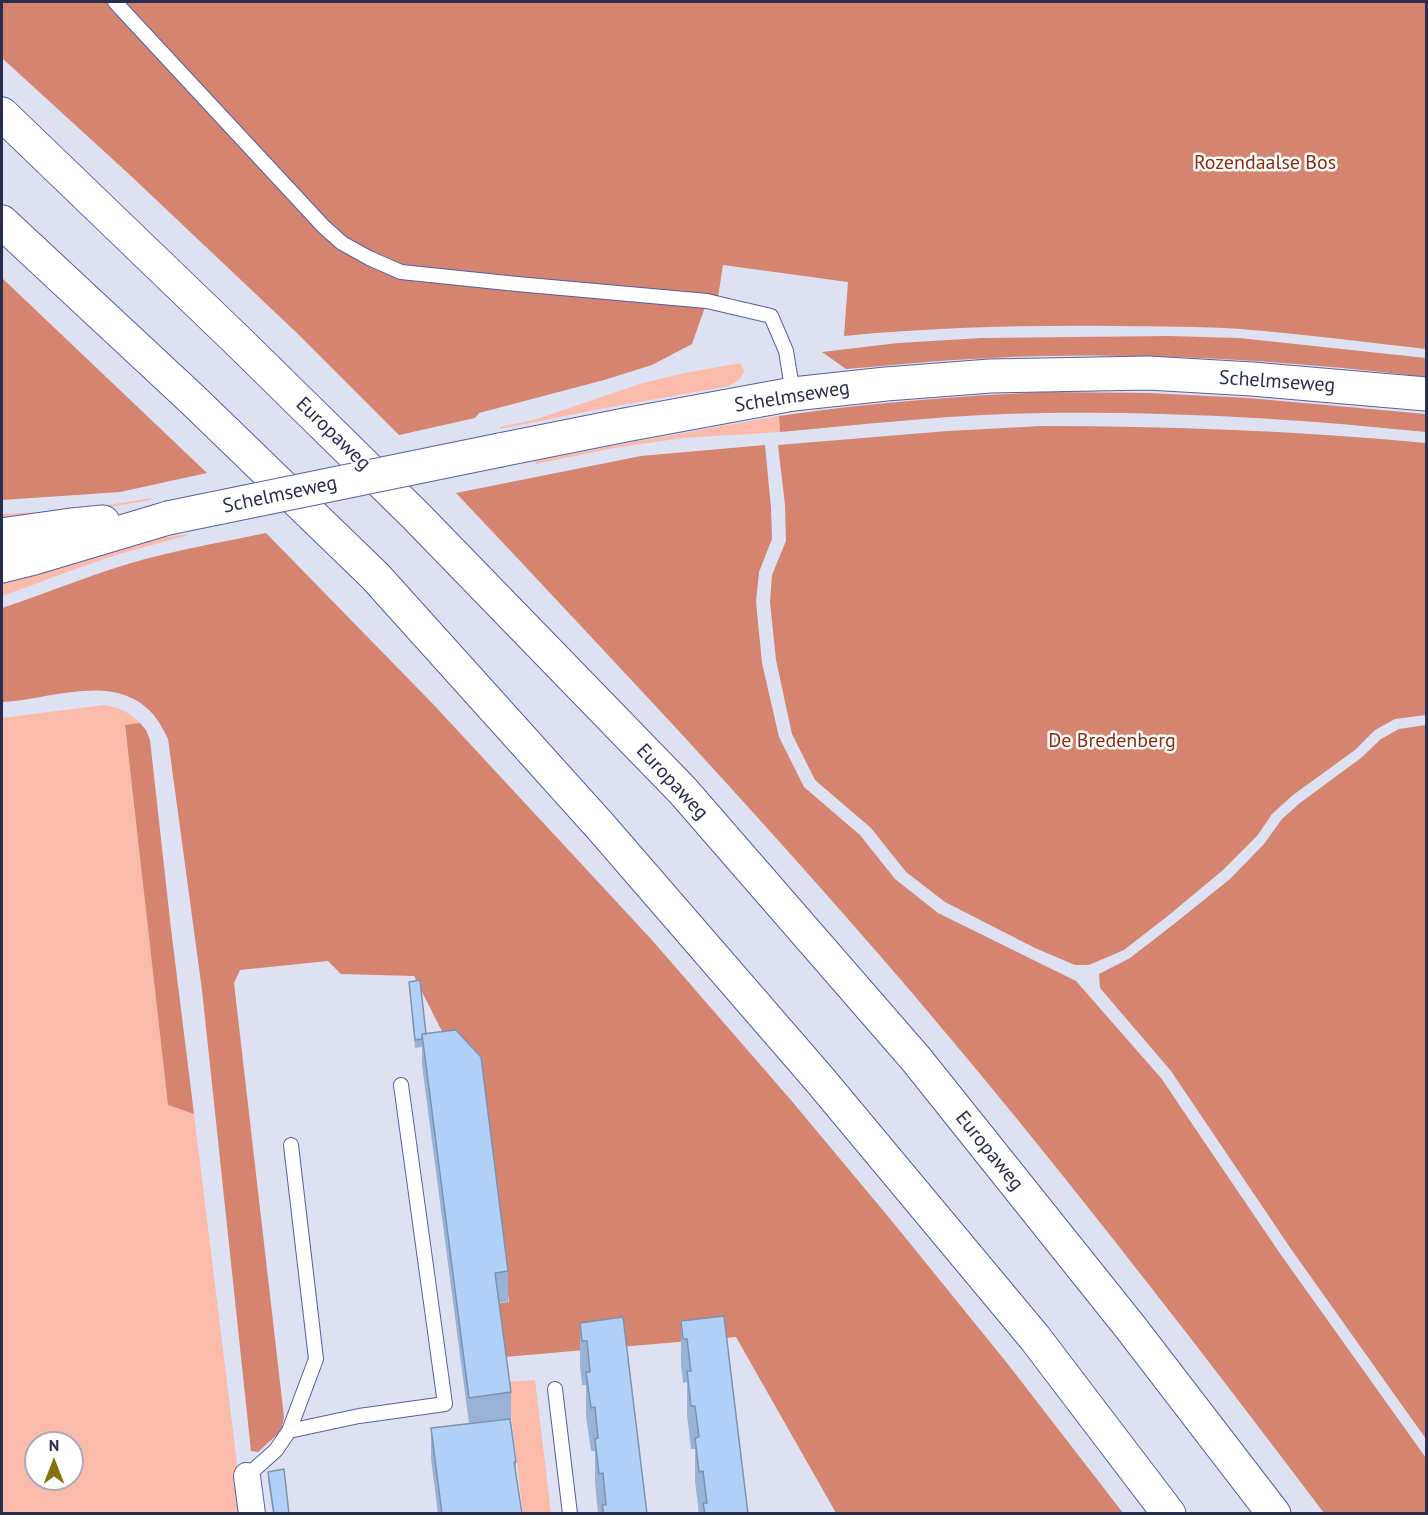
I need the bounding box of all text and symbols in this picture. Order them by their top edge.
park label: Rozendaalse Bos [1194,151,1336,175]
street label: Schelmseweg [1218,366,1336,398]
street label: Schelmseweg [733,376,851,418]
street label: Europaweg [291,392,375,476]
street label: Schelmseweg [221,471,339,519]
park label: De Bredenberg [1048,729,1176,753]
street label: Europaweg [631,739,713,825]
street label: Europaweg [950,1107,1028,1195]
north arrow [24,1431,84,1491]
text: N [49,1435,59,1455]

